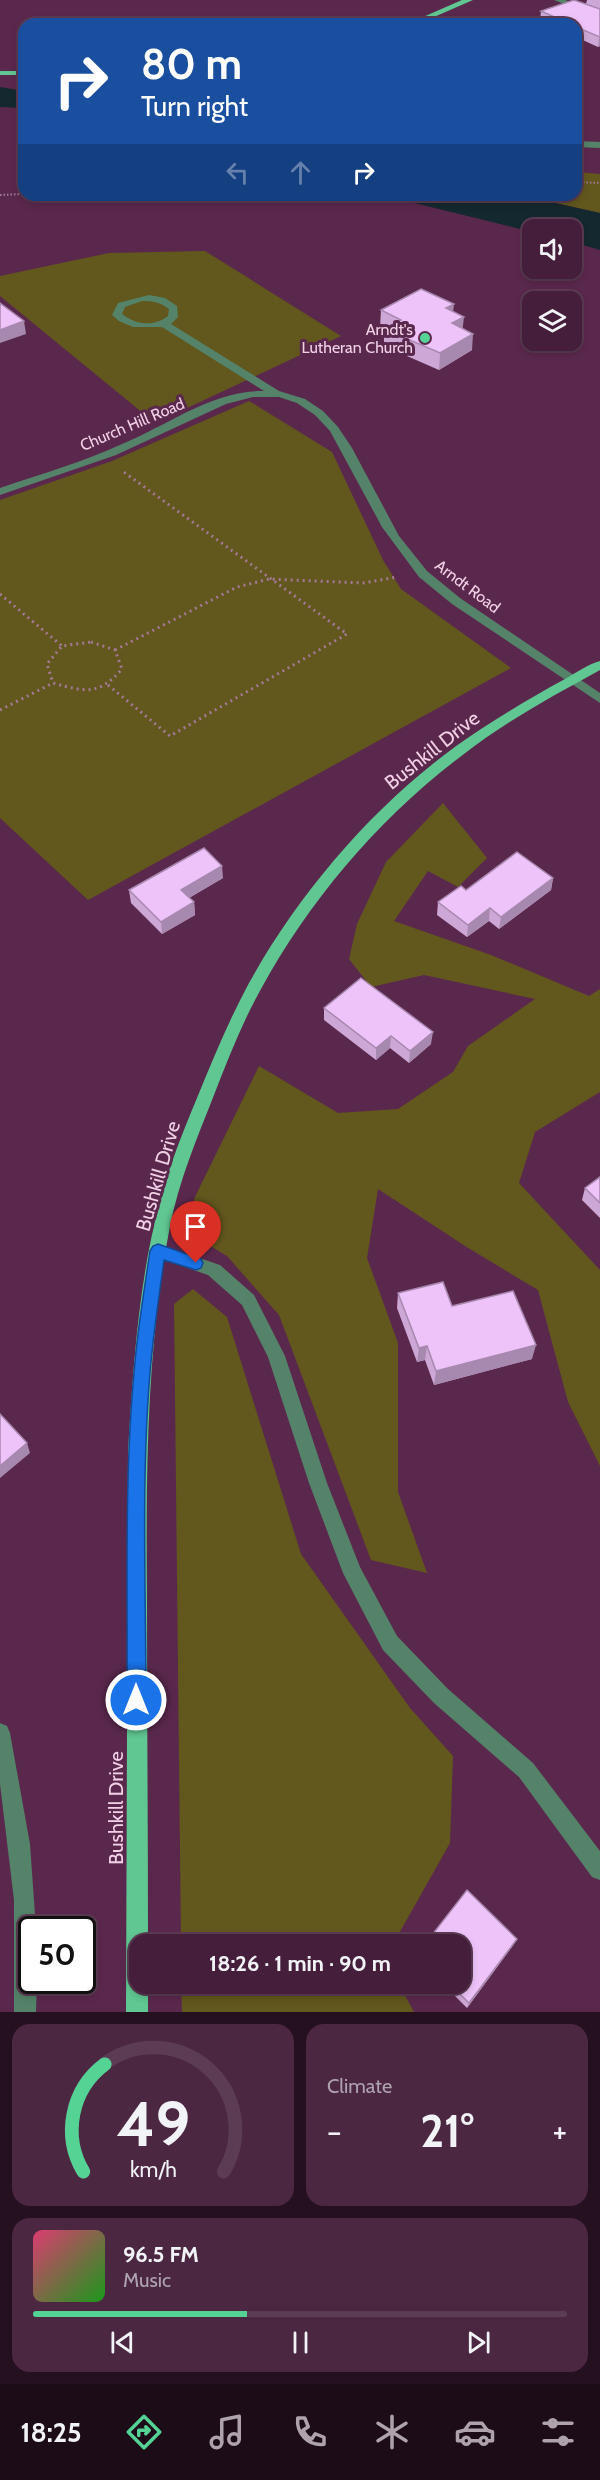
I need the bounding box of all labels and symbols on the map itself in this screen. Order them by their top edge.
place label: Arndt's Lutheran Church [302,320,413,357]
marker: Arndt's Lutheran Church [418,331,432,345]
street label: Church Hill Road [77,394,187,455]
street label: Arndt Road [431,556,504,617]
street label: Bushkill Drive [380,706,484,794]
street label: Bushkill Drive [131,1118,185,1234]
pin [170,1201,221,1263]
position arrow [104,1668,168,1732]
street label: Bushkill Drive [104,1751,128,1865]
speed limit sign: 50 [18,1916,96,1994]

